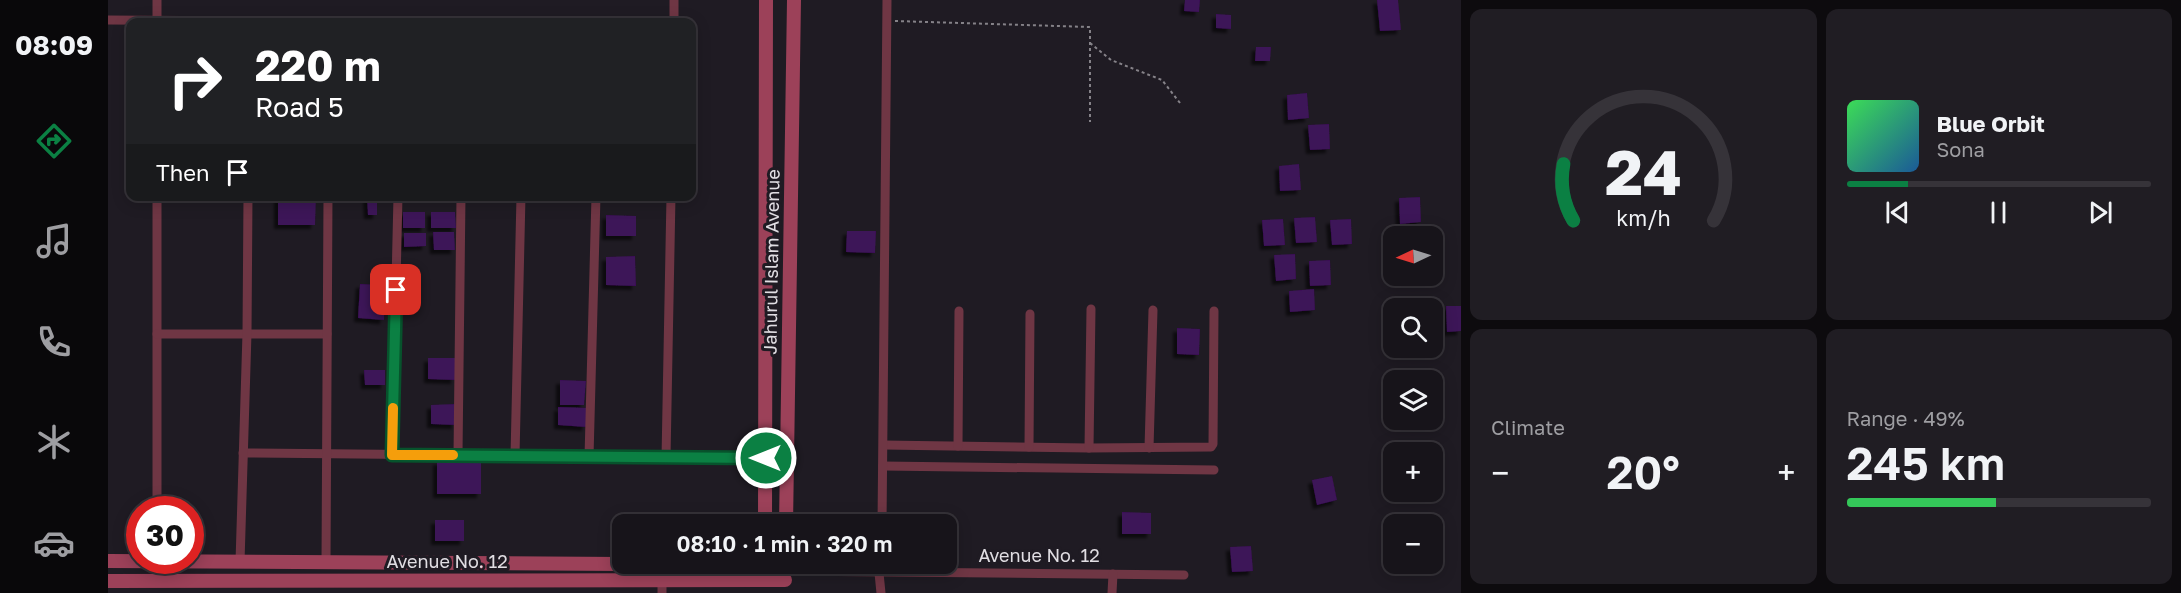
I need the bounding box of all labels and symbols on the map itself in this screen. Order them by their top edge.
street label: Jahurul Islam Avenue [758,169,784,355]
north arrow [1383,226,1443,286]
pin [370,264,421,315]
position arrow [734,426,798,490]
speed limit sign: 30 [126,496,204,574]
street label: Avenue No. 12 [978,544,1100,566]
street label: Avenue No. 12 [386,550,508,572]

